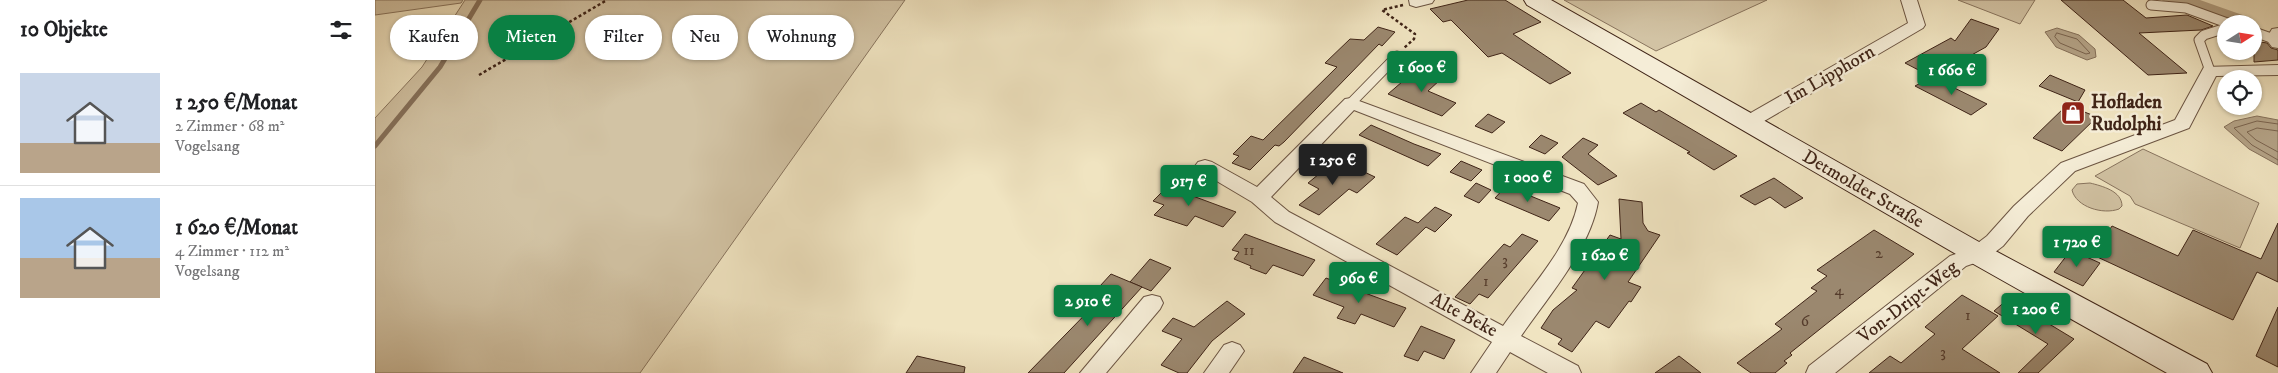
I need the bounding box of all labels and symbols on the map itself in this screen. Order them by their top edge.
north arrow [2217,15,2263,60]
street label: Im Lipphorn [1781,40,1879,110]
pin: 1 600 € [1376,51,1468,93]
pin: 1 660 € [1906,54,1998,96]
place label: Hofladen Rudolphi [2091,91,2163,136]
shop icon: Hofladen Rudolphi [2060,100,2086,126]
pin: 1 250 € [1287,144,1379,186]
street label: Detmolder Straße [1798,145,1928,233]
pin: 1 000 € [1482,160,1574,203]
pin: 917 € [1154,164,1224,207]
pin: 1 720 € [2031,226,2123,268]
pin: 1 620 € [1559,238,1651,281]
house number: 11 [1243,240,1255,260]
house number: 2 [1875,243,1883,263]
house number: 3 [1502,250,1508,270]
street label: Von-Dript-Weg [1852,255,1963,349]
pin: 960 € [1324,262,1394,304]
house number: 1 [1483,271,1489,291]
house number: 4 [1834,280,1844,300]
pin: 2 910 € [1042,284,1134,327]
street label: Alte Beke [1426,288,1502,342]
pin: 1 200 € [1990,292,2082,335]
house number: 1 [1965,305,1971,325]
house number: 6 [1801,311,1810,331]
house number: 3 [1940,342,1946,362]

